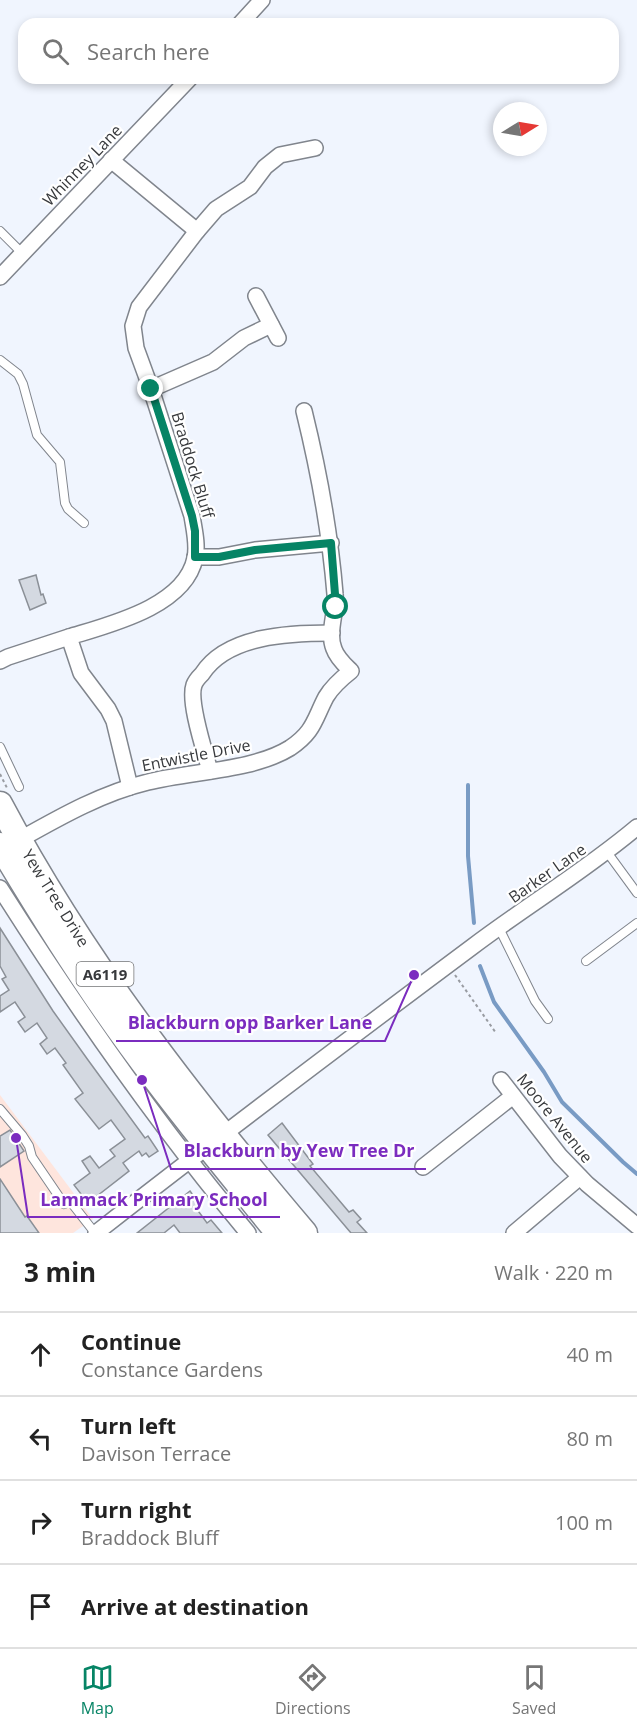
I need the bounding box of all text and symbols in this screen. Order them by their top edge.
search box [18,18,619,84]
icon: search [39,35,72,68]
text: Search here [87,36,210,66]
north arrow [493,102,547,156]
street label: Whinney Lane [37,119,127,211]
route end [137,375,163,401]
street label: Braddock Bluff [166,409,220,522]
route start [322,593,348,619]
street label: Entwistle Drive [140,734,252,776]
street label: Barker Lane [504,838,590,908]
street label: Yew Tree Drive [17,845,95,951]
road number: A6119 [76,962,134,986]
callout: Blackburn opp Barker Lane [116,1005,385,1041]
text: Blackburn opp Barker Lane [128,1010,372,1034]
street label: Moore Avenue [512,1069,598,1167]
callout: Blackburn by Yew Tree Dr [171,1133,426,1169]
text: Blackburn by Yew Tree Dr [183,1138,415,1162]
callout: Lammack Primary School [28,1181,280,1217]
text: Lammack Primary School [40,1187,268,1211]
text: 3 min [24,1254,96,1290]
text: Walk · 220 m [494,1259,613,1286]
text: Continue [81,1326,181,1356]
icon: ahead [24,1338,57,1371]
text: 40 m [566,1341,613,1368]
text: Constance Gardens [81,1356,263,1383]
text: Turn left [81,1410,176,1440]
icon: left [24,1422,57,1455]
text: 80 m [566,1425,613,1452]
text: Davison Terrace [81,1440,231,1467]
text: Turn right [81,1494,192,1524]
icon: right [24,1506,57,1539]
text: 100 m [555,1509,613,1536]
text: Braddock Bluff [81,1524,219,1551]
icon: arrive [24,1590,57,1623]
text: Arrive at destination [81,1591,309,1621]
tab: Map [81,1661,114,1719]
tab: Directions [275,1661,351,1719]
tab: Saved [512,1661,556,1719]

